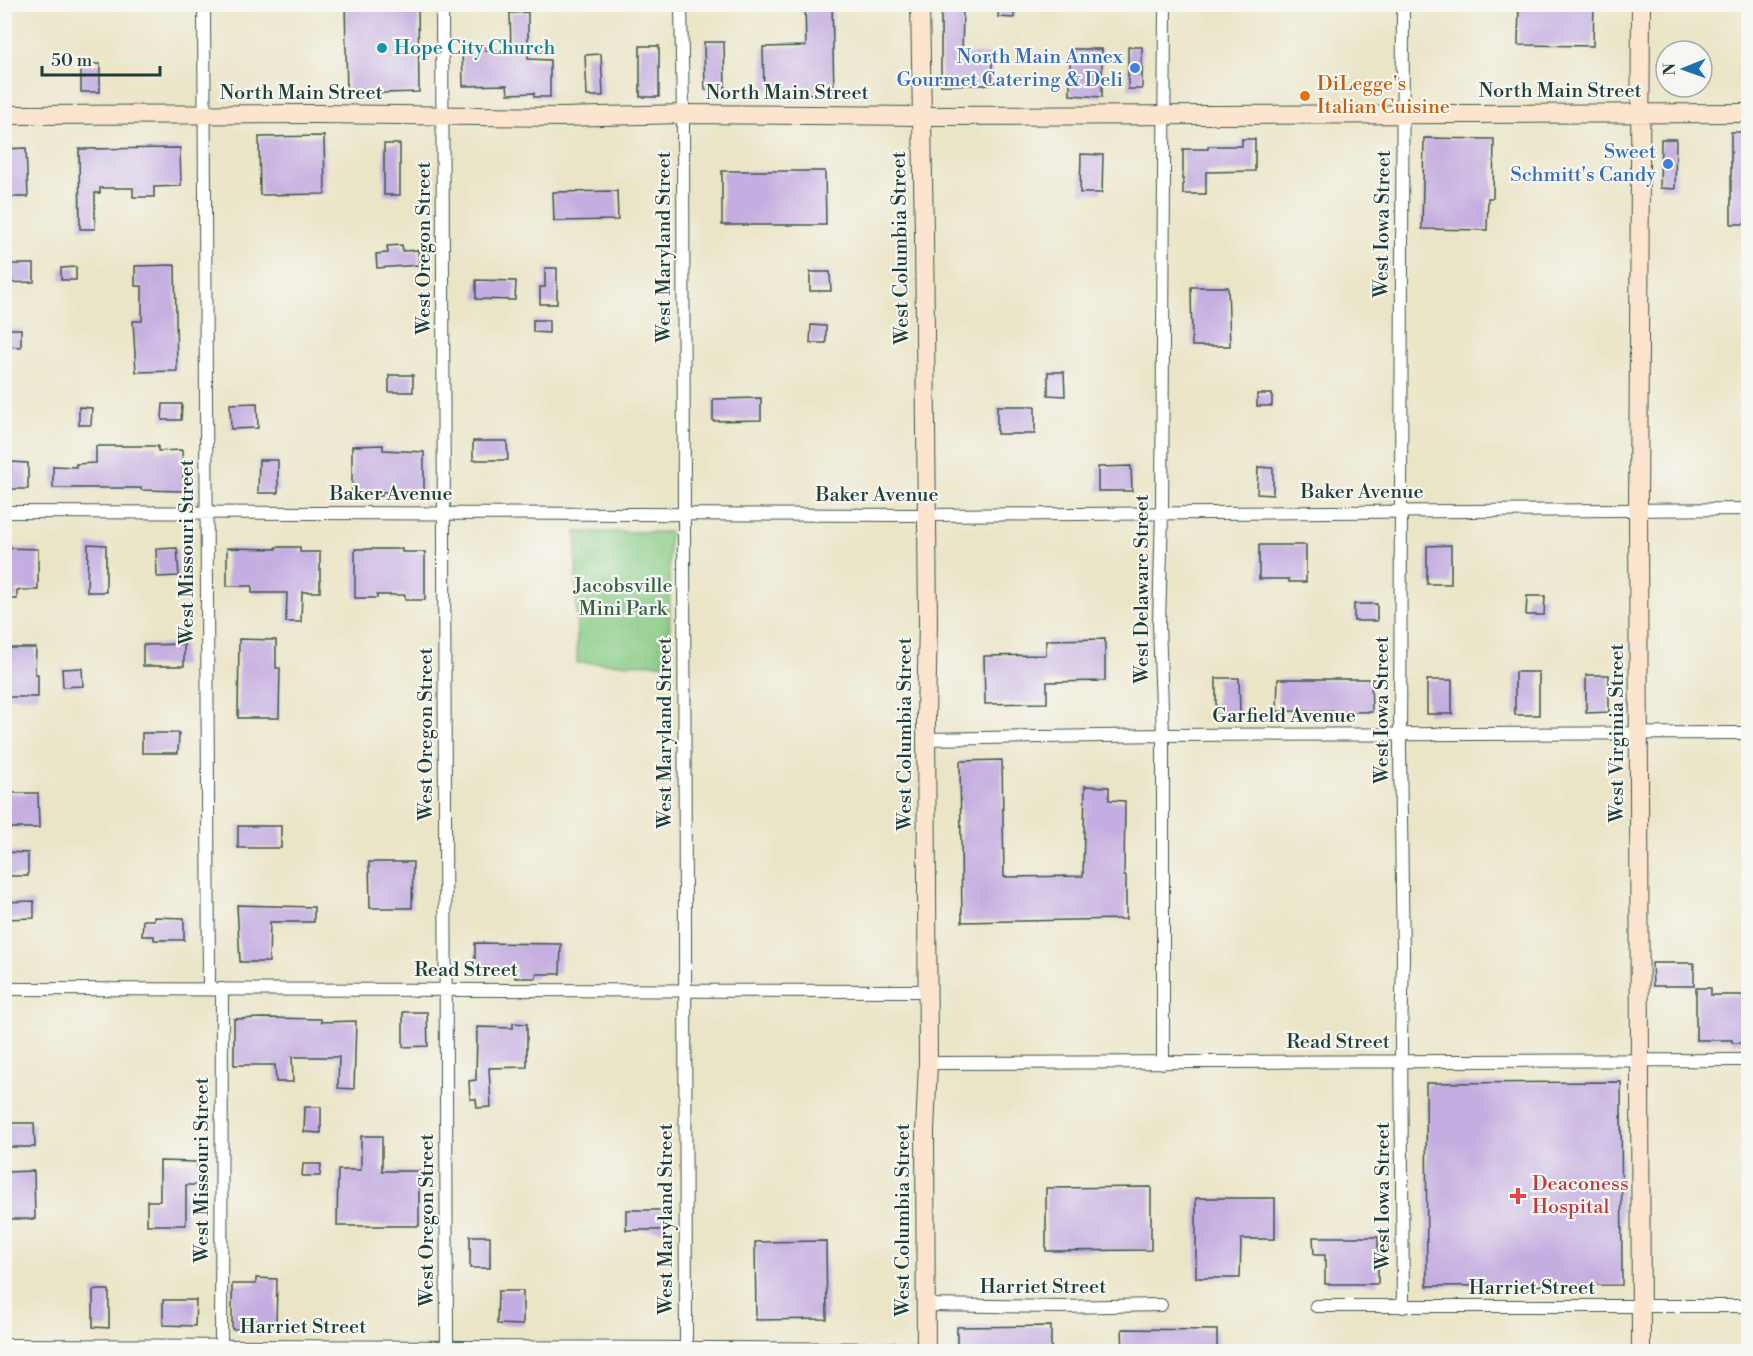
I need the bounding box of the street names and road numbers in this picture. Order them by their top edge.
street label: North Main Street [1478,79,1642,104]
street label: North Main Street [219,81,383,106]
street label: North Main Street [705,81,869,106]
street label: West Iowa Street [1369,150,1397,299]
street label: West Maryland Street [652,151,677,344]
street label: West Columbia Street [887,151,915,346]
street label: West Oregon Street [412,161,437,336]
street label: West Missouri Street [175,459,200,646]
street label: Baker Avenue [1299,480,1424,505]
street label: Baker Avenue [328,482,453,507]
street label: Baker Avenue [814,483,939,508]
street label: West Delaware Street [1130,494,1155,685]
street label: West Iowa Street [1370,636,1395,785]
street label: West Maryland Street [653,637,678,830]
street label: West Columbia Street [893,637,918,832]
street label: West Virginia Street [1605,643,1630,824]
street label: West Oregon Street [414,647,439,822]
street label: Garfield Avenue [1212,704,1356,729]
street label: Read Street [414,958,518,983]
street label: Read Street [1286,1030,1390,1055]
street label: West Missouri Street [190,1077,215,1264]
street label: West Iowa Street [1371,1122,1396,1271]
street label: West Maryland Street [654,1123,679,1316]
street label: West Columbia Street [891,1123,916,1318]
street label: West Oregon Street [415,1133,440,1308]
street label: Harriet Street [980,1275,1106,1300]
street label: Harriet Street [1469,1276,1595,1301]
street label: Harriet Street [240,1315,366,1340]

